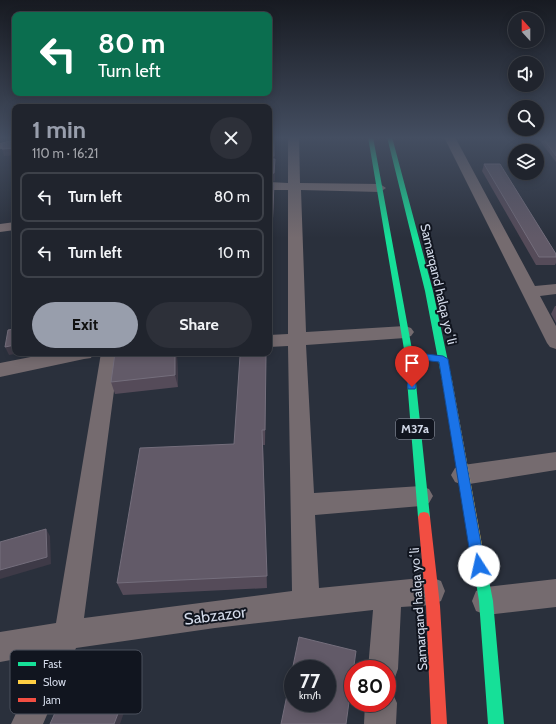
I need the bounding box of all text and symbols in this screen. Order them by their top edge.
north arrow [508,12,544,48]
map controls [508,12,544,180]
text: 80 m [98,26,165,60]
icon: left [32,28,84,80]
button: sound [508,56,544,92]
text: Turn left [98,60,161,82]
button: search [508,100,544,136]
text: 1 min [32,115,86,144]
button: close [210,117,252,159]
button: layers [508,144,544,180]
text: 110 m · 16:21 [32,145,98,161]
icon: left [34,186,56,208]
text: Turn left [68,188,122,206]
text: 80 m [214,188,250,206]
street label: Samarqand halqa yoʻli [417,222,461,346]
icon: left [34,242,56,264]
text: Turn left [68,244,122,262]
text: 10 m [218,244,250,262]
button: Exit [32,302,138,348]
button: Share [146,302,252,348]
pin [395,346,429,387]
icon: arrive [401,352,423,374]
road number: M37a [396,419,434,439]
position arrow [458,545,500,587]
street label: Samarqand halqa yoʻli [406,547,430,671]
street label: Sabzazor [183,602,248,629]
legend [10,650,142,714]
text: Fast [43,657,62,671]
speed limit sign: 80 [344,660,396,712]
text: 77 [300,669,320,693]
text: Slow [43,675,66,689]
text: km/h [299,689,321,702]
text: Jam [42,693,61,707]

